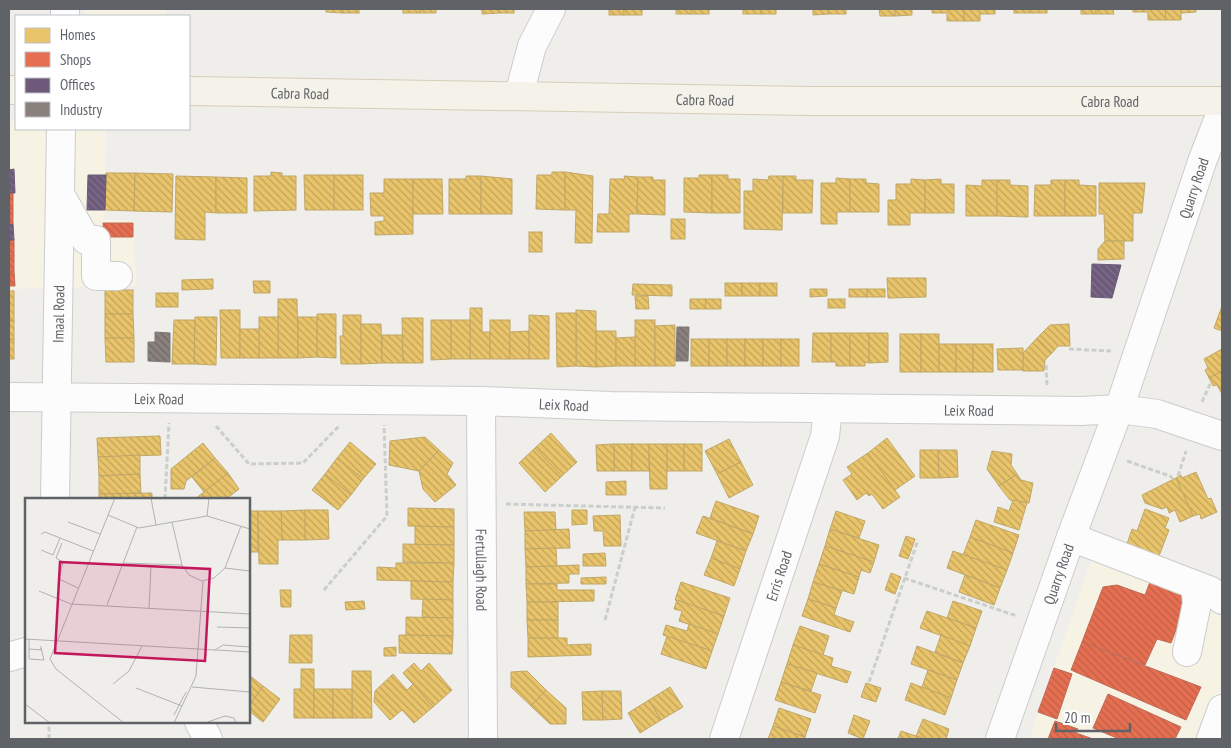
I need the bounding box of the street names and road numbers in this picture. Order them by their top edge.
street label: Cabra Road [271,83,329,103]
street label: Cabra Road [676,89,734,109]
street label: Cabra Road [1081,92,1139,111]
street label: Quarry Road [1174,155,1212,221]
street label: Imaal Road [48,285,68,343]
street label: Leix Road [134,389,184,408]
street label: Leix Road [539,394,589,415]
street label: Leix Road [944,400,994,420]
street label: Fertullagh Road [472,529,492,611]
street label: Quarry Road [1039,541,1077,607]
street label: Erris Road [761,548,796,603]

